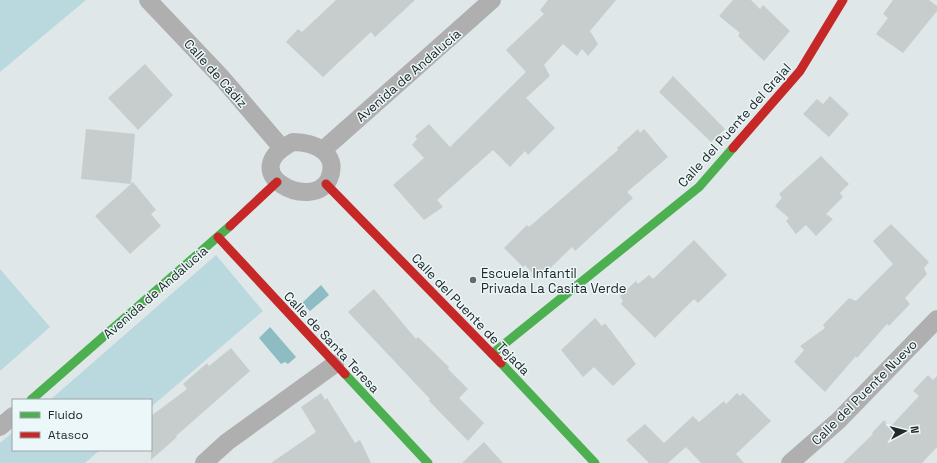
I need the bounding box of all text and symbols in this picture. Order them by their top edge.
street label: Avenida de Andalucía [352,25,465,126]
street label: Calle de Cádiz [180,35,251,111]
street label: Calle del Puente del Grajal [674,60,795,191]
street label: Avenida de Andalucía [99,242,212,343]
street label: Calle del Puente de Tejada [408,250,534,379]
place label: Escuela Infantil Privada La Casita Verde [481,265,627,297]
marker: Escuela Infantil Privada La Casita Verde [468,275,478,285]
street label: Calle de Santa Teresa [280,288,384,397]
street label: Calle del Puente Nuevo [808,336,920,448]
legend [12,399,152,451]
text: Fluido [48,407,83,423]
north arrow [885,411,925,451]
text: Atasco [48,427,89,443]

